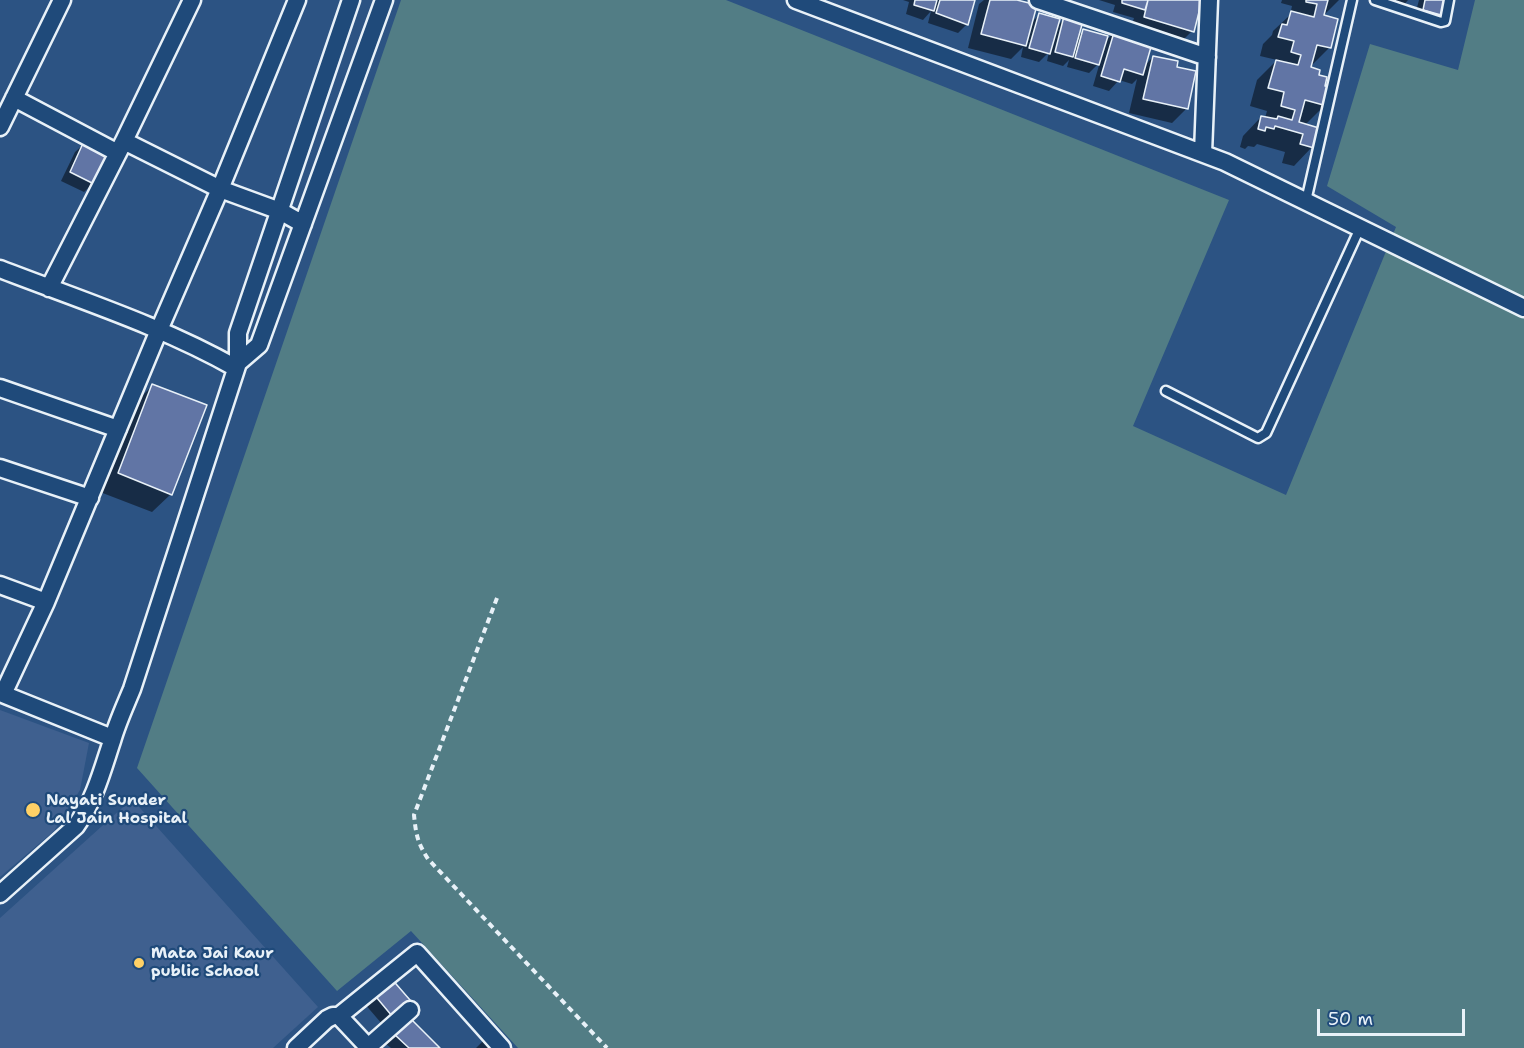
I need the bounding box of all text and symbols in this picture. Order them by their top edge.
place label: Nayati Sunder Lal Jain Hospital [46,791,187,829]
marker: Nayati Sunder Lal Jain Hospital [24,801,42,819]
place label: Mata Jai Kaur public School [151,944,274,982]
marker: Mata Jai Kaur public School [132,956,146,970]
scale bar [1320,997,1468,1035]
text: 50 m [1328,1007,1373,1031]

